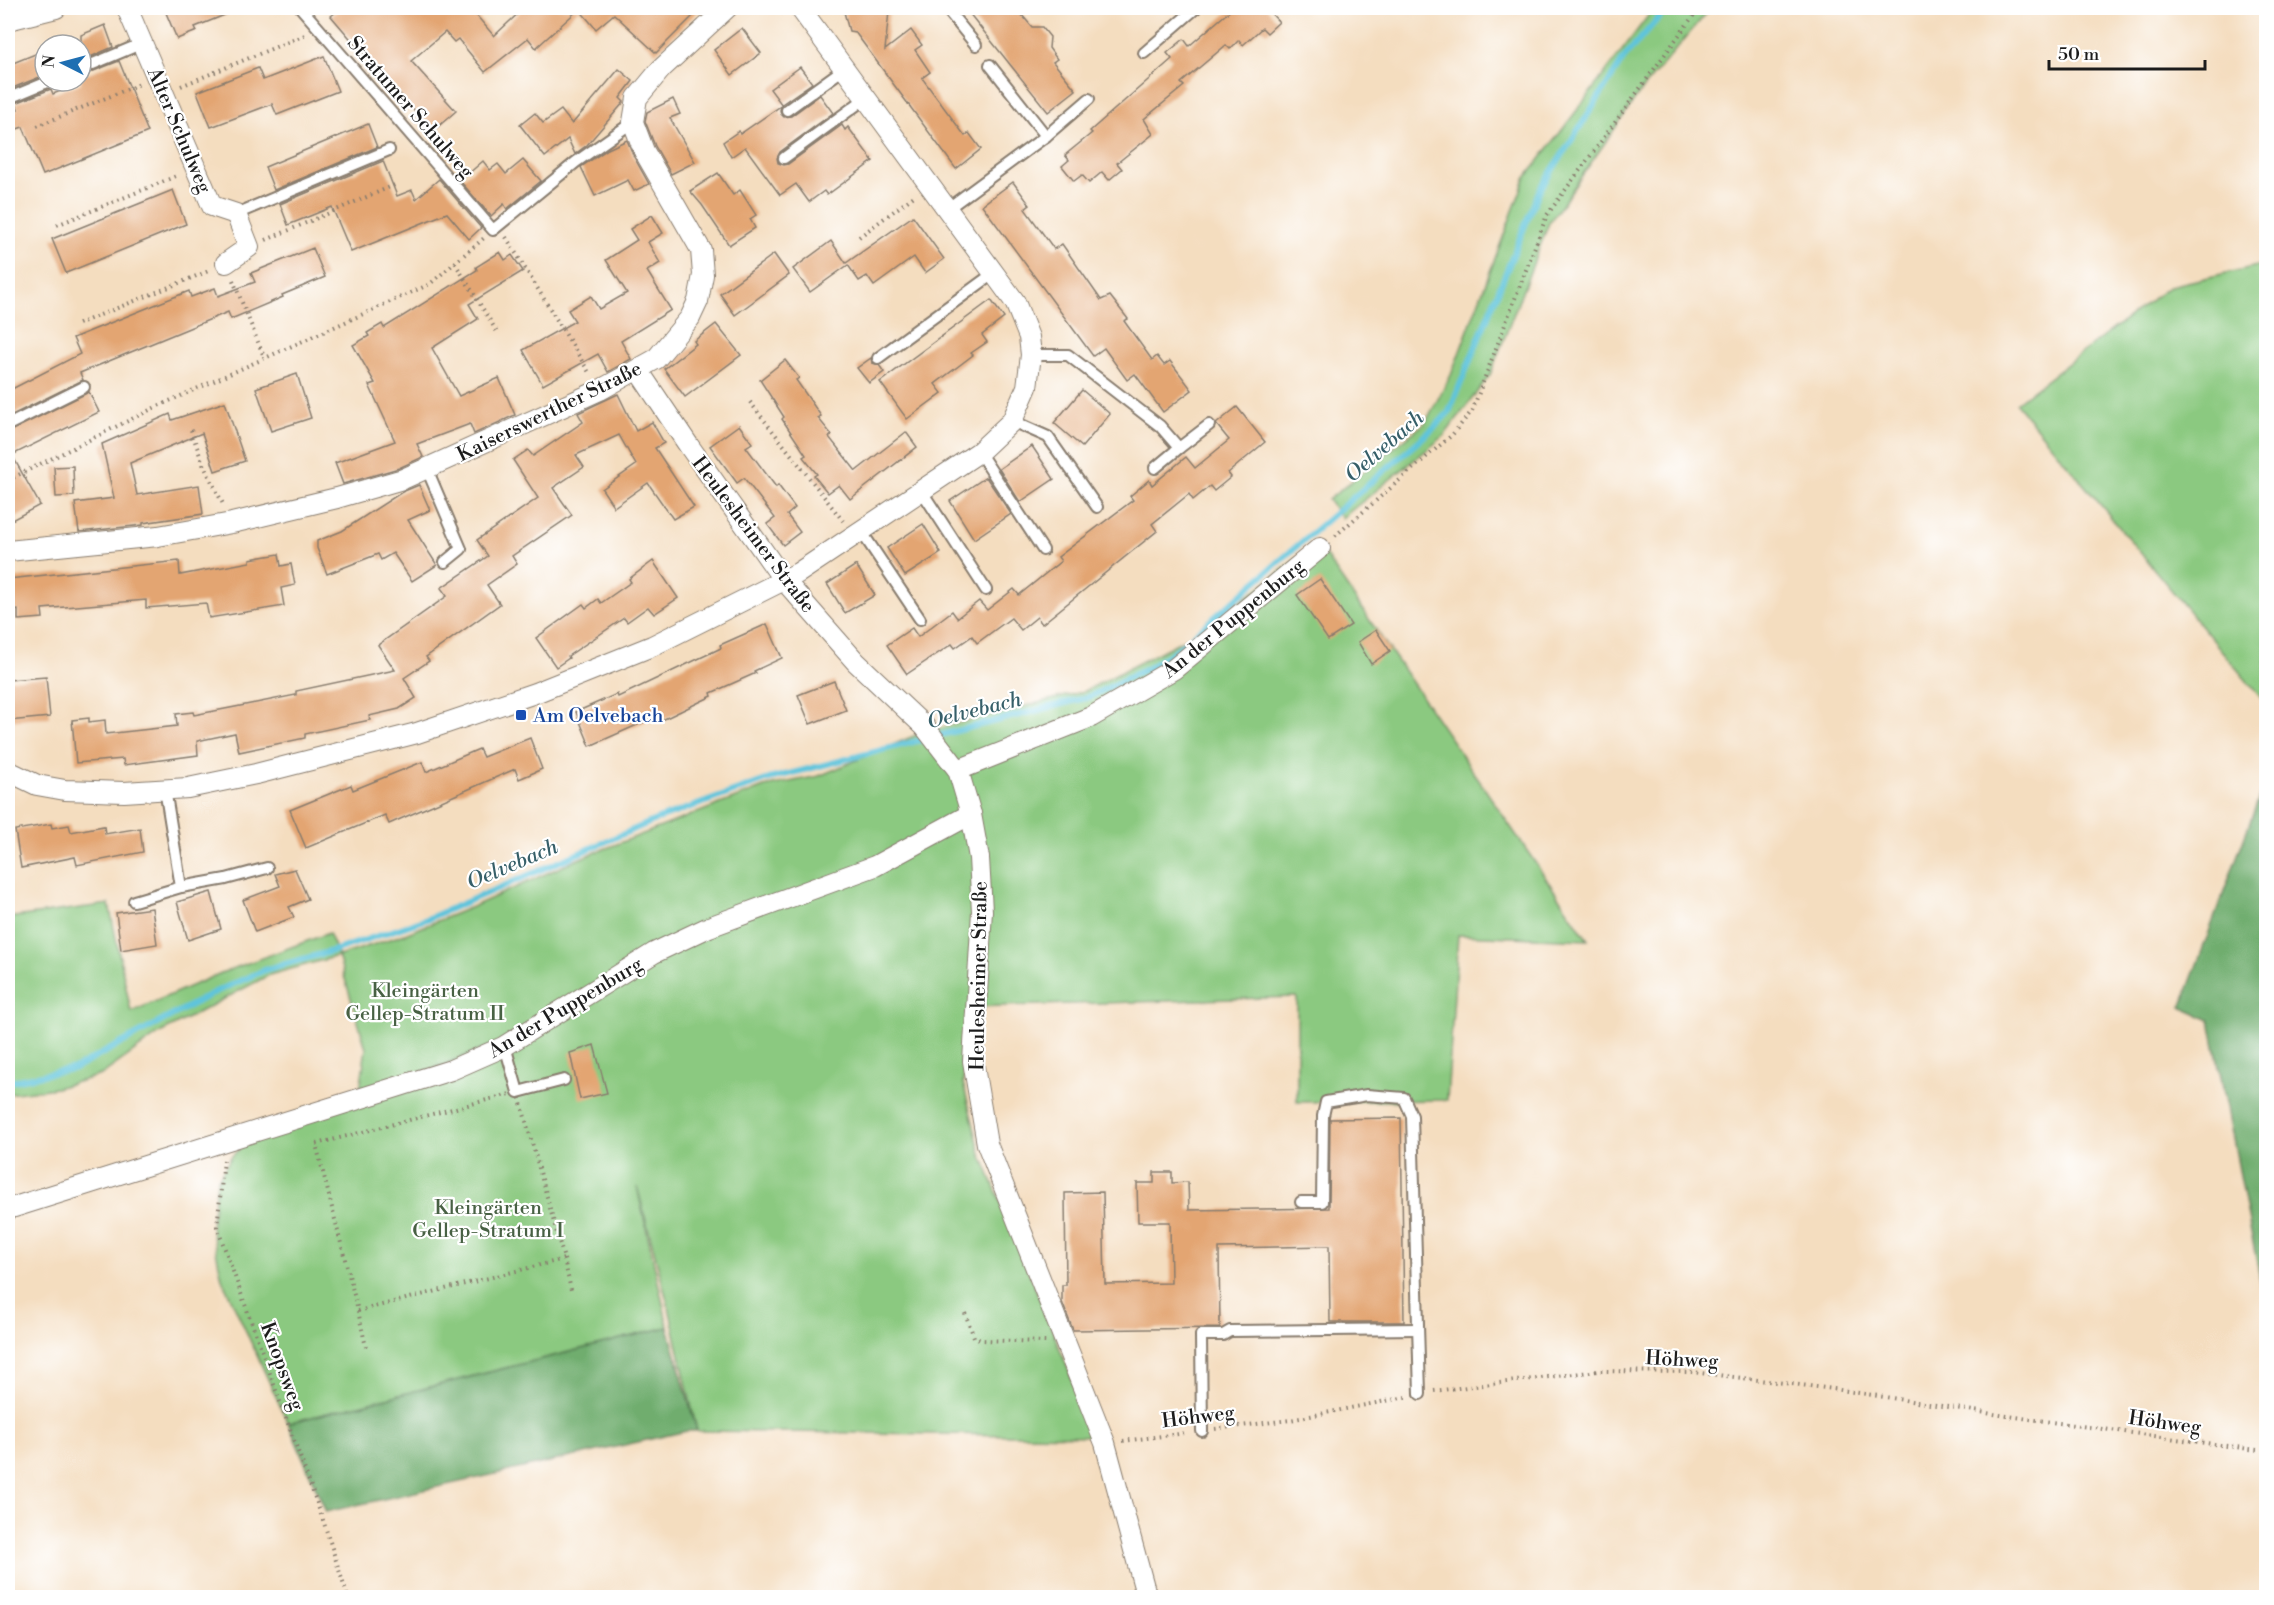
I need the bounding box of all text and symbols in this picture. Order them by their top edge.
street label: Stratumer Schulweg [341,32,479,185]
north arrow [33,33,93,93]
scale bar [2049,33,2205,71]
text: 50 m [2058,43,2100,66]
text: N [38,54,60,69]
street label: Alter Schulweg [141,63,217,198]
street label: Kaiserswerther Straße [453,357,646,468]
water label: Oelvebach [1340,405,1430,488]
street label: Heulesheimer Straße [686,452,820,618]
street label: An der Puppenburg [1157,554,1311,685]
water label: Oelvebach [924,687,1025,735]
place label: Am Oelvebach [532,704,663,729]
marker: Am Oelvebach [514,708,528,722]
water label: Oelvebach [463,834,562,896]
street label: Heulesheimer Straße [965,881,994,1071]
street label: An der Puppenburg [483,952,648,1065]
park label: Kleingärten Gellep-Stratum II [345,979,505,1027]
park label: Kleingärten Gellep-Stratum I [412,1196,564,1244]
street label: Knopsweg [254,1319,309,1415]
street label: Höhweg [1645,1346,1720,1375]
street label: Höhweg [1160,1401,1237,1434]
street label: Höhweg [2127,1406,2203,1441]

